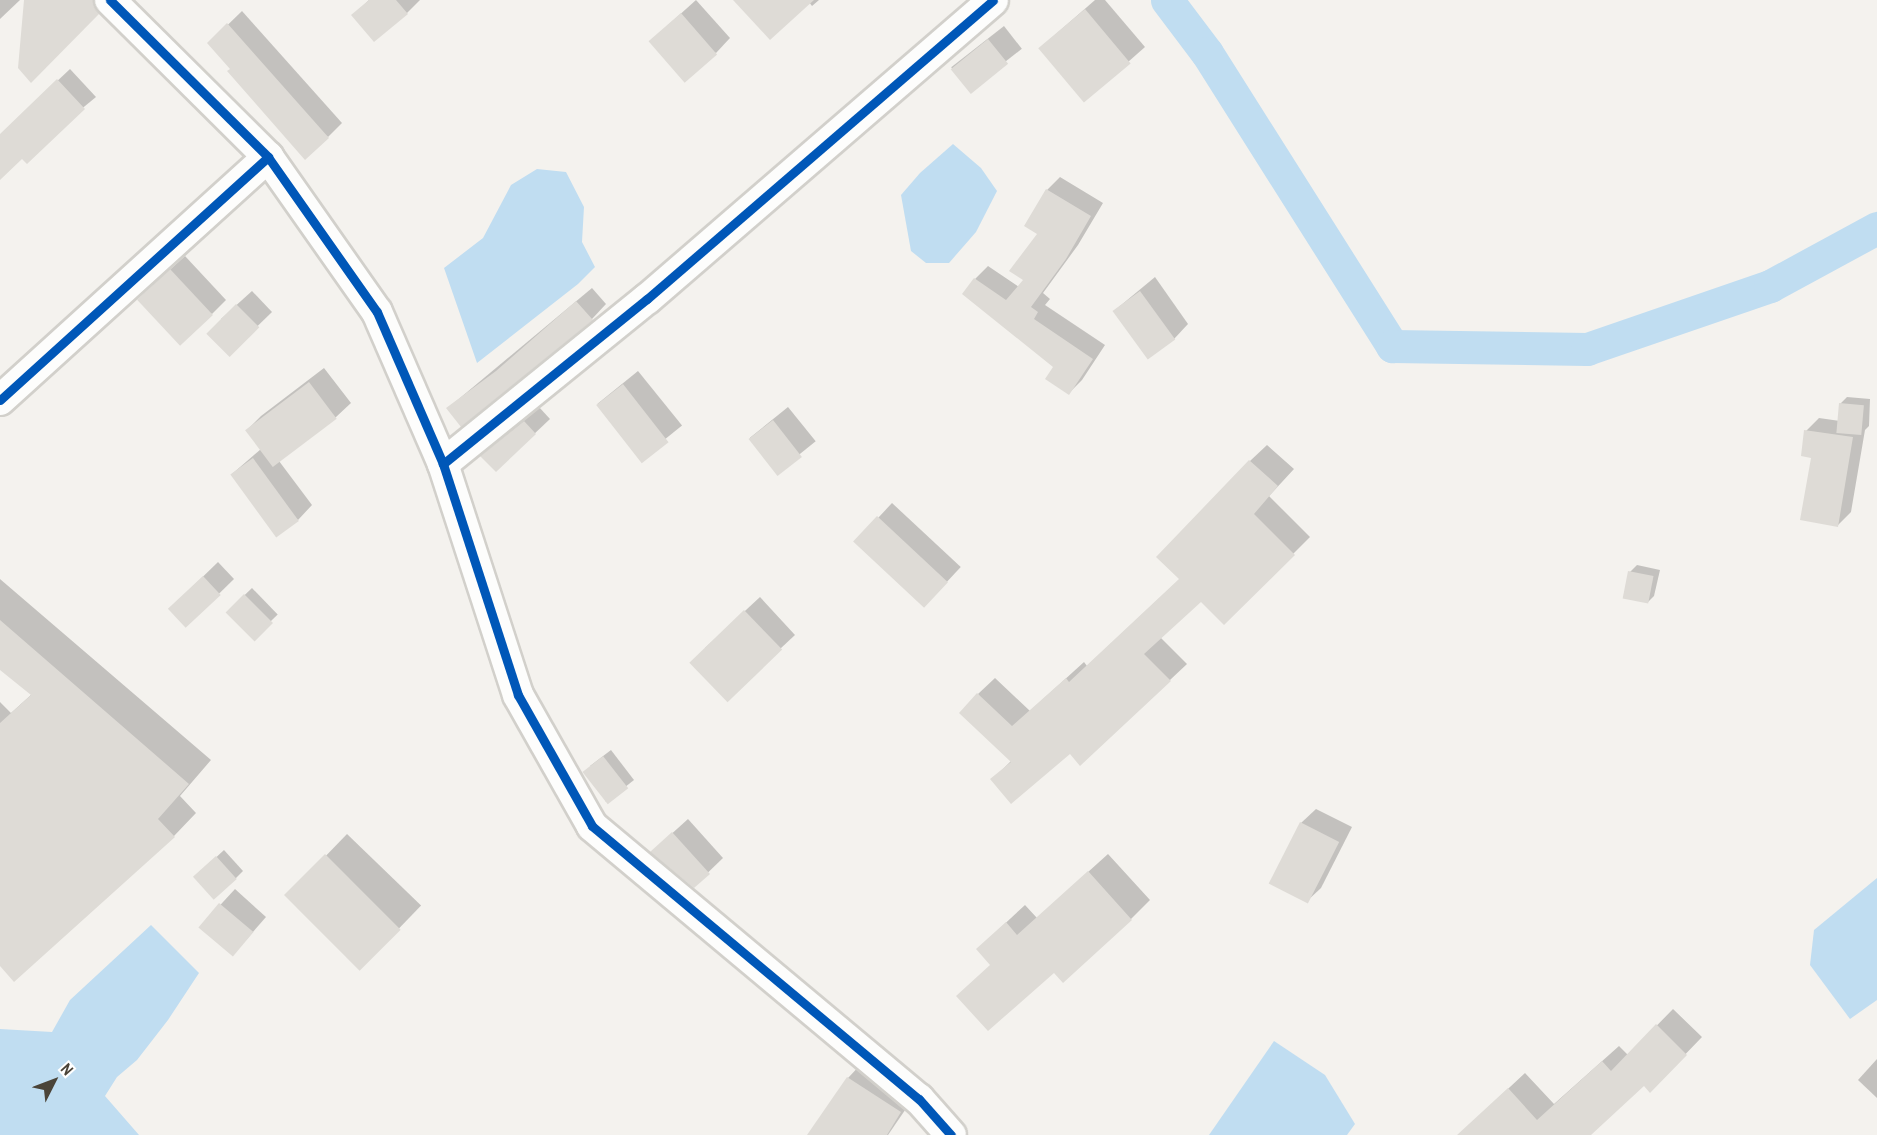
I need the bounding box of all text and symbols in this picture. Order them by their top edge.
north arrow [24,1051,84,1111]
text: N [56,1058,79,1080]

